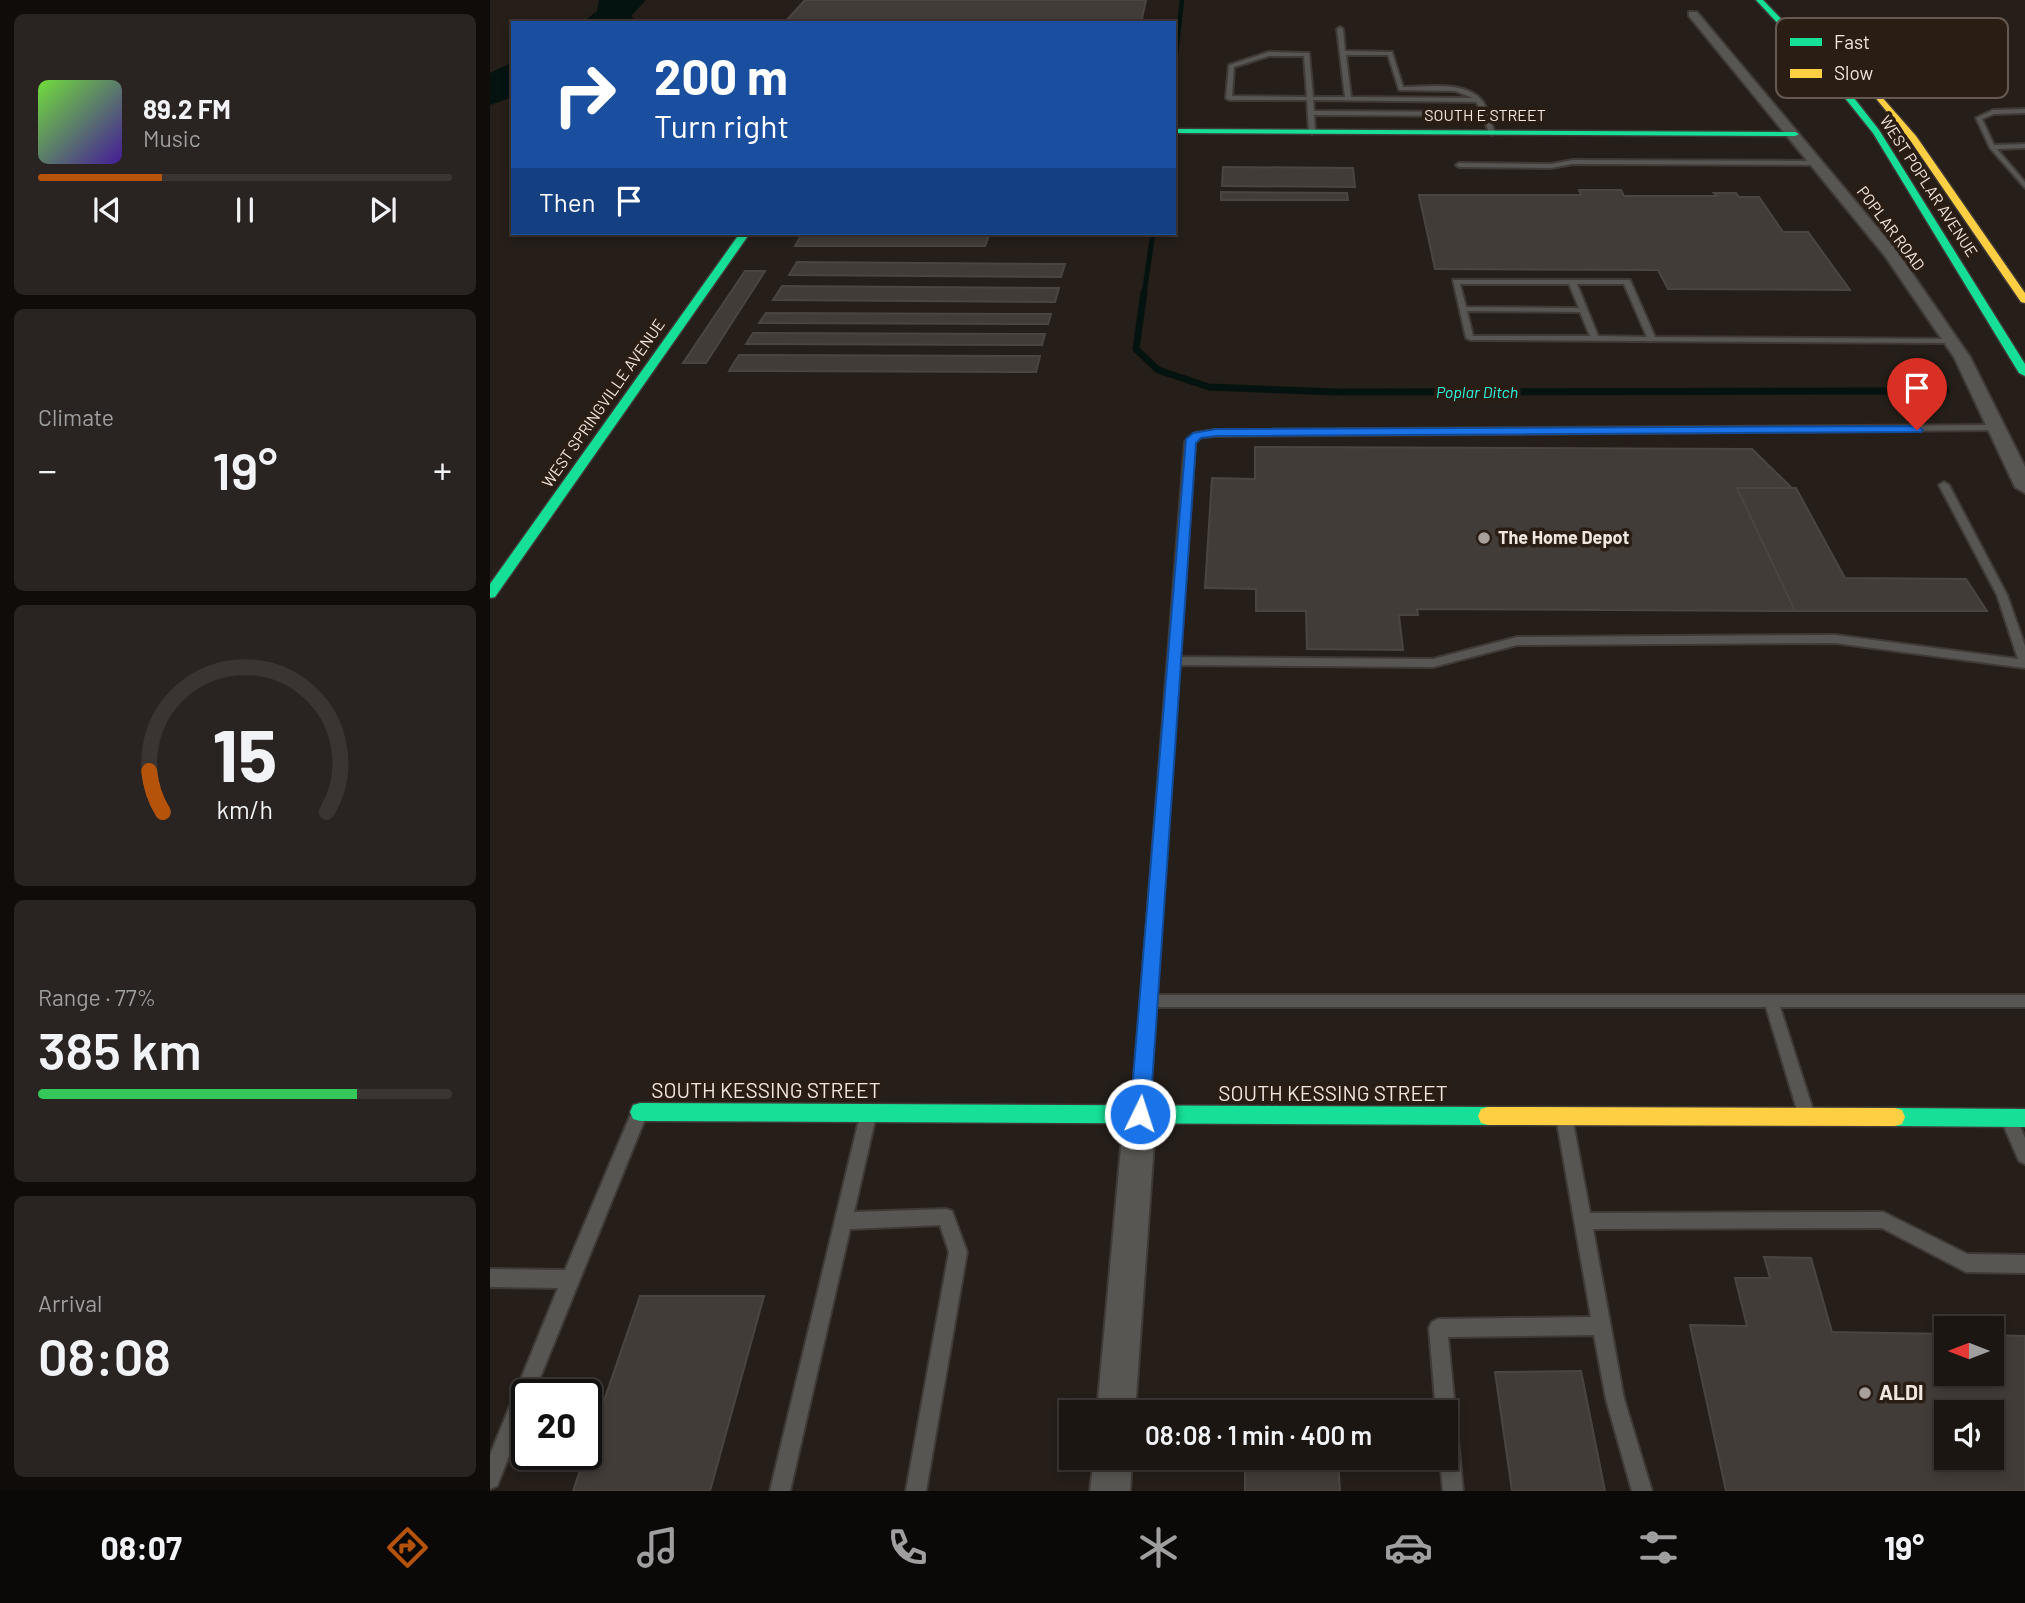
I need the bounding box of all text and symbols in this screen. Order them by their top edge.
legend [1776,18,2008,98]
text: Fast [1834,30,1870,53]
text: 200 m [654,46,788,105]
icon: right [539,49,630,140]
text: Slow [1834,61,1873,84]
text: 89.2 FM [143,93,231,124]
street label: SOUTH E STREET [1424,105,1546,124]
text: Turn right [654,106,789,144]
street label: WEST POPLAR AVENUE [1877,111,1982,260]
text: Music [143,124,201,152]
icon: arrive [610,182,648,220]
street label: POPLAR ROAD [1854,182,1929,274]
text: Then [539,186,596,217]
icon: previous [88,191,126,229]
icon: pause [226,191,264,229]
icon: next [364,191,402,229]
street label: WEST SPRINGVILLE AVENUE [537,315,668,491]
pin [1887,358,1947,430]
icon: arrive [1898,369,1936,407]
water label: Poplar Ditch [1436,382,1518,401]
text: Climate [38,403,114,431]
text: 19° [212,438,278,500]
text: − [38,446,57,492]
text: + [433,446,452,492]
place label: The Home Depot [1498,526,1629,548]
marker: The Home Depot [1476,530,1492,546]
text: 15 [212,709,278,797]
text: km/h [217,793,273,823]
text: Range · 77% [38,983,156,1011]
text: 385 km [38,1018,202,1080]
street label: SOUTH KESSING STREET [651,1077,881,1102]
position arrow [1103,1077,1177,1151]
street label: SOUTH KESSING STREET [1218,1080,1448,1105]
text: Arrival [38,1289,102,1317]
north arrow [1934,1316,2004,1386]
map controls [1934,1316,2004,1470]
text: 08:08 [38,1324,171,1386]
speed limit sign: 20 [511,1379,602,1470]
place label: ALDI [1879,1379,1924,1404]
marker: ALDI [1857,1385,1873,1401]
button: sound [1934,1400,2004,1470]
text: 08:08 · 1 min · 400 m [1145,1419,1372,1450]
icon: directions [383,1523,432,1572]
icon: music [633,1523,682,1572]
icon: phone [883,1523,932,1572]
icon: climate [1134,1523,1183,1572]
icon: car [1384,1523,1433,1572]
icon: filters [1634,1523,1683,1572]
text: 08:07 [101,1528,182,1566]
text: 19° [1884,1528,1924,1566]

